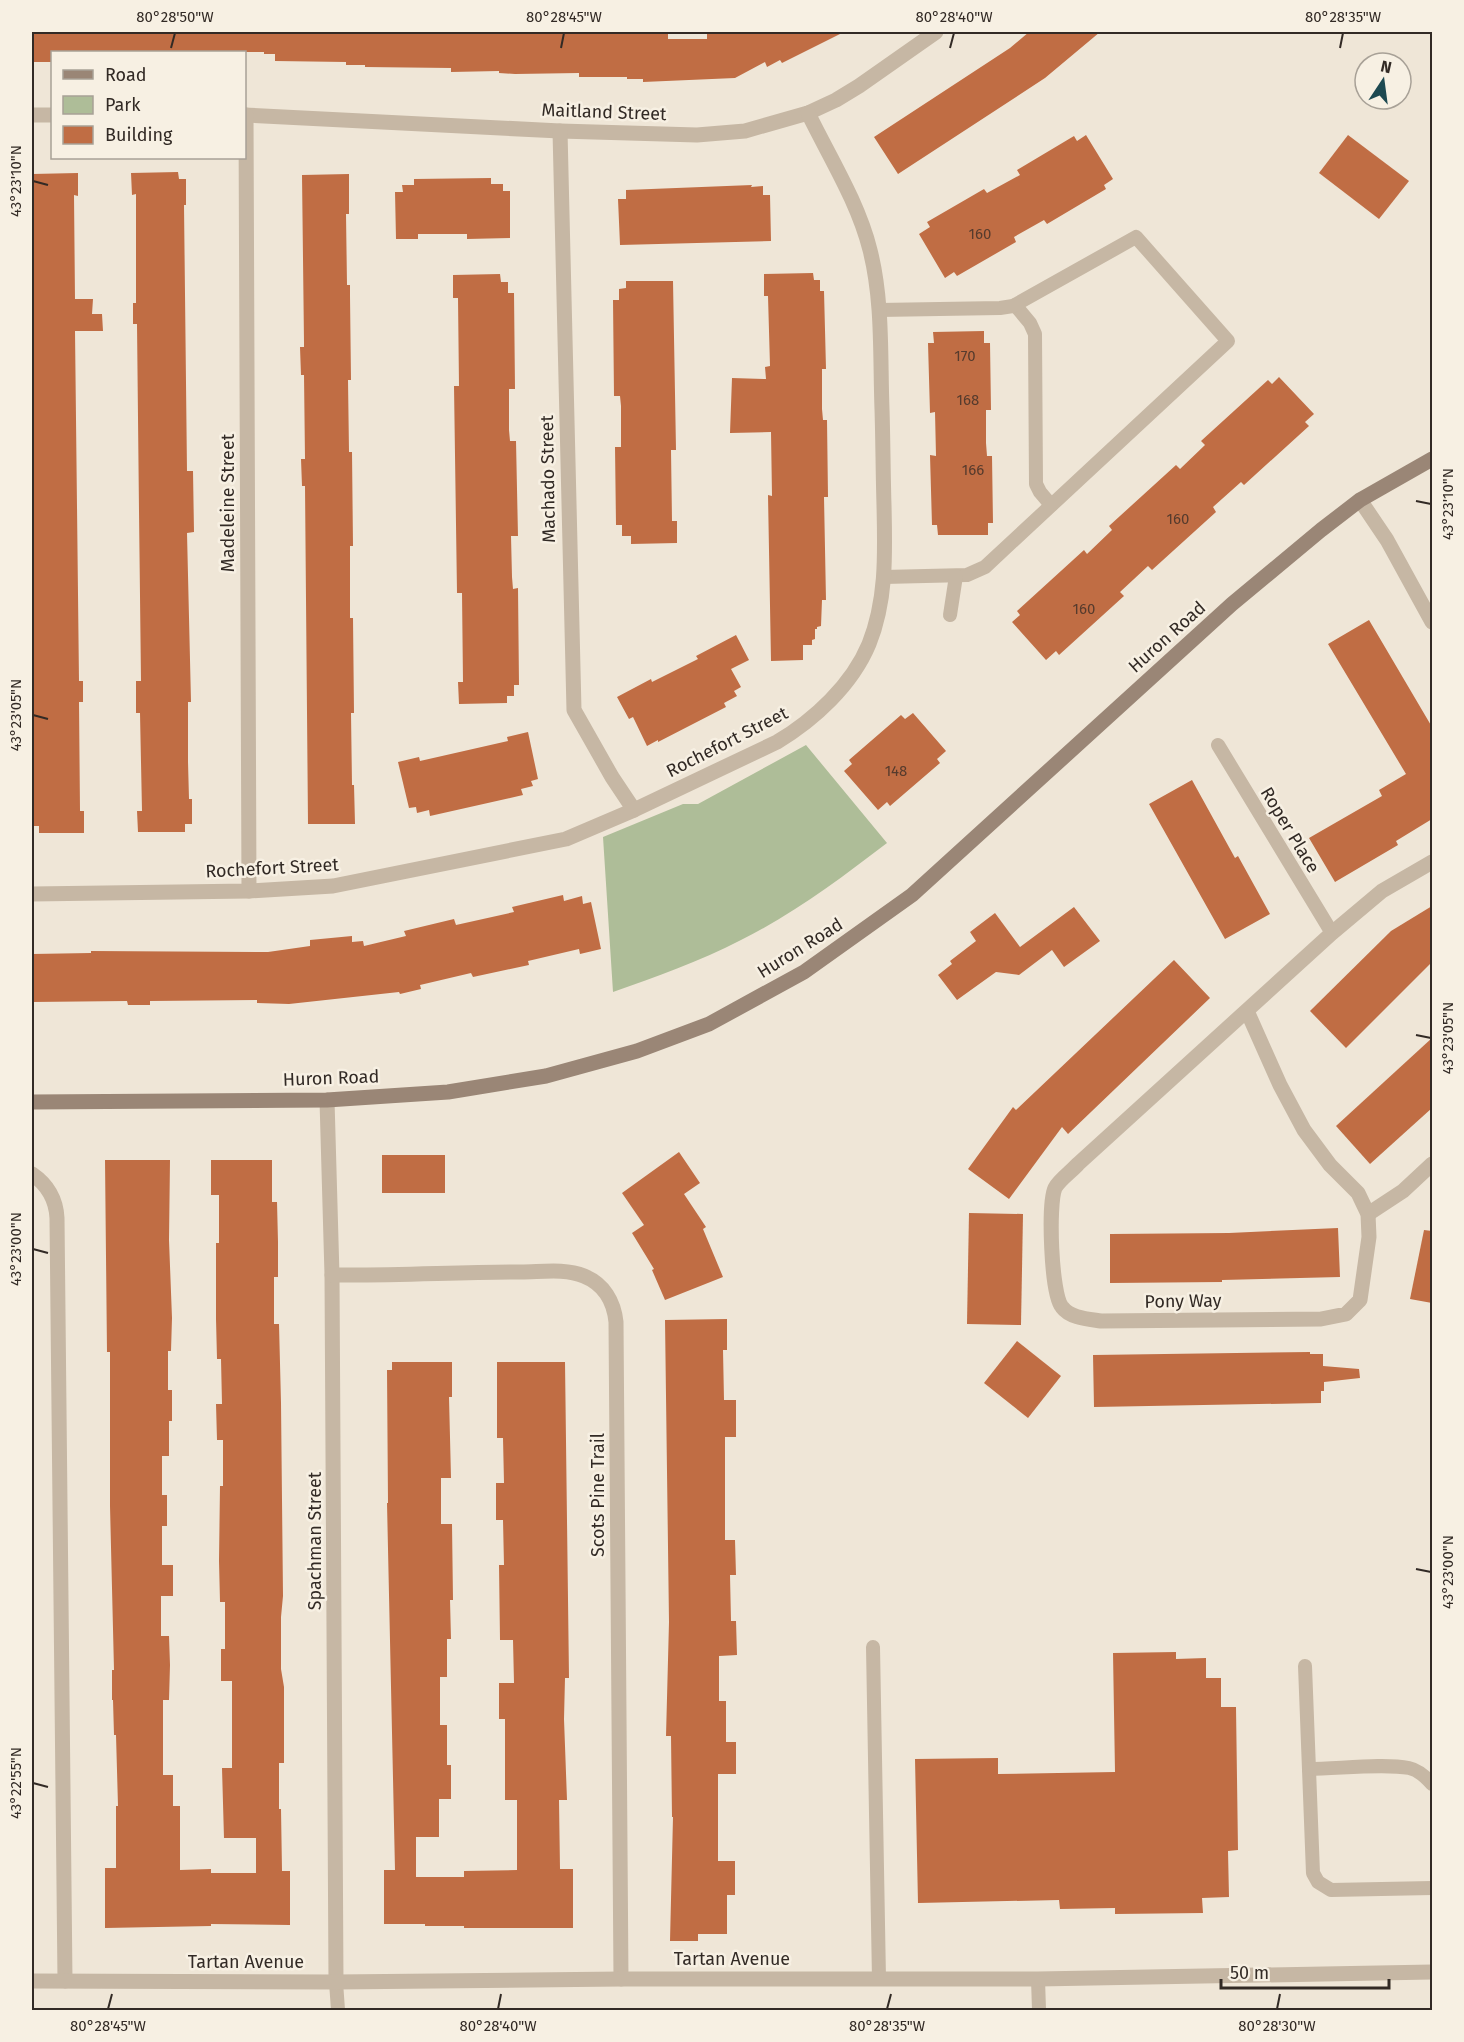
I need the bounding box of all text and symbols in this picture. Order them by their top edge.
text: 80°28'50"W [136,8,214,26]
text: 80°28'45"W [526,8,603,26]
text: 80°28'40"W [915,8,993,26]
text: 80°28'35"W [1305,8,1382,26]
legend [51,51,246,159]
north arrow [1353,51,1413,111]
text: N [1379,56,1394,77]
text: Road [105,64,147,86]
text: Park [105,94,141,116]
street label: Maitland Street [541,99,667,125]
text: Building [105,124,173,146]
text: 43°23'10"N [7,145,25,217]
house number: 160 [969,225,991,243]
house number: 170 [954,347,976,365]
house number: 168 [957,391,979,409]
street label: Machado Street [536,415,560,543]
street label: Madeleine Street [217,433,239,572]
house number: 166 [962,461,984,479]
text: 43°23'10"N [1439,468,1457,540]
house number: 160 [1167,510,1189,528]
street label: Huron Road [1124,597,1210,677]
house number: 160 [1073,600,1095,618]
text: 43°23'05"N [7,679,25,751]
street label: Rochefort Street [663,702,792,782]
house number: 148 [885,762,907,780]
street label: Roper Place [1256,783,1324,877]
street label: Rochefort Street [205,853,340,882]
street label: Huron Road [753,913,847,983]
text: 43°23'05"N [1439,1002,1457,1074]
street label: Huron Road [282,1065,380,1091]
text: 43°23'00"N [7,1212,25,1286]
street label: Pony Way [1144,1289,1222,1313]
street label: Scots Pine Trail [587,1433,609,1557]
street label: Spachman Street [304,1471,326,1610]
text: 43°23'00"N [1439,1535,1457,1609]
text: 43°22'55"N [7,1747,25,1819]
street label: Tartan Avenue [674,1948,790,1970]
street label: Tartan Avenue [188,1951,304,1973]
scale bar [1221,1952,1389,1990]
text: 50 m [1230,1962,1269,1984]
text: 80°28'45"W [70,2017,147,2035]
text: 80°28'40"W [459,2017,537,2035]
text: 80°28'35"W [849,2017,926,2035]
text: 80°28'30"W [1238,2017,1316,2035]

